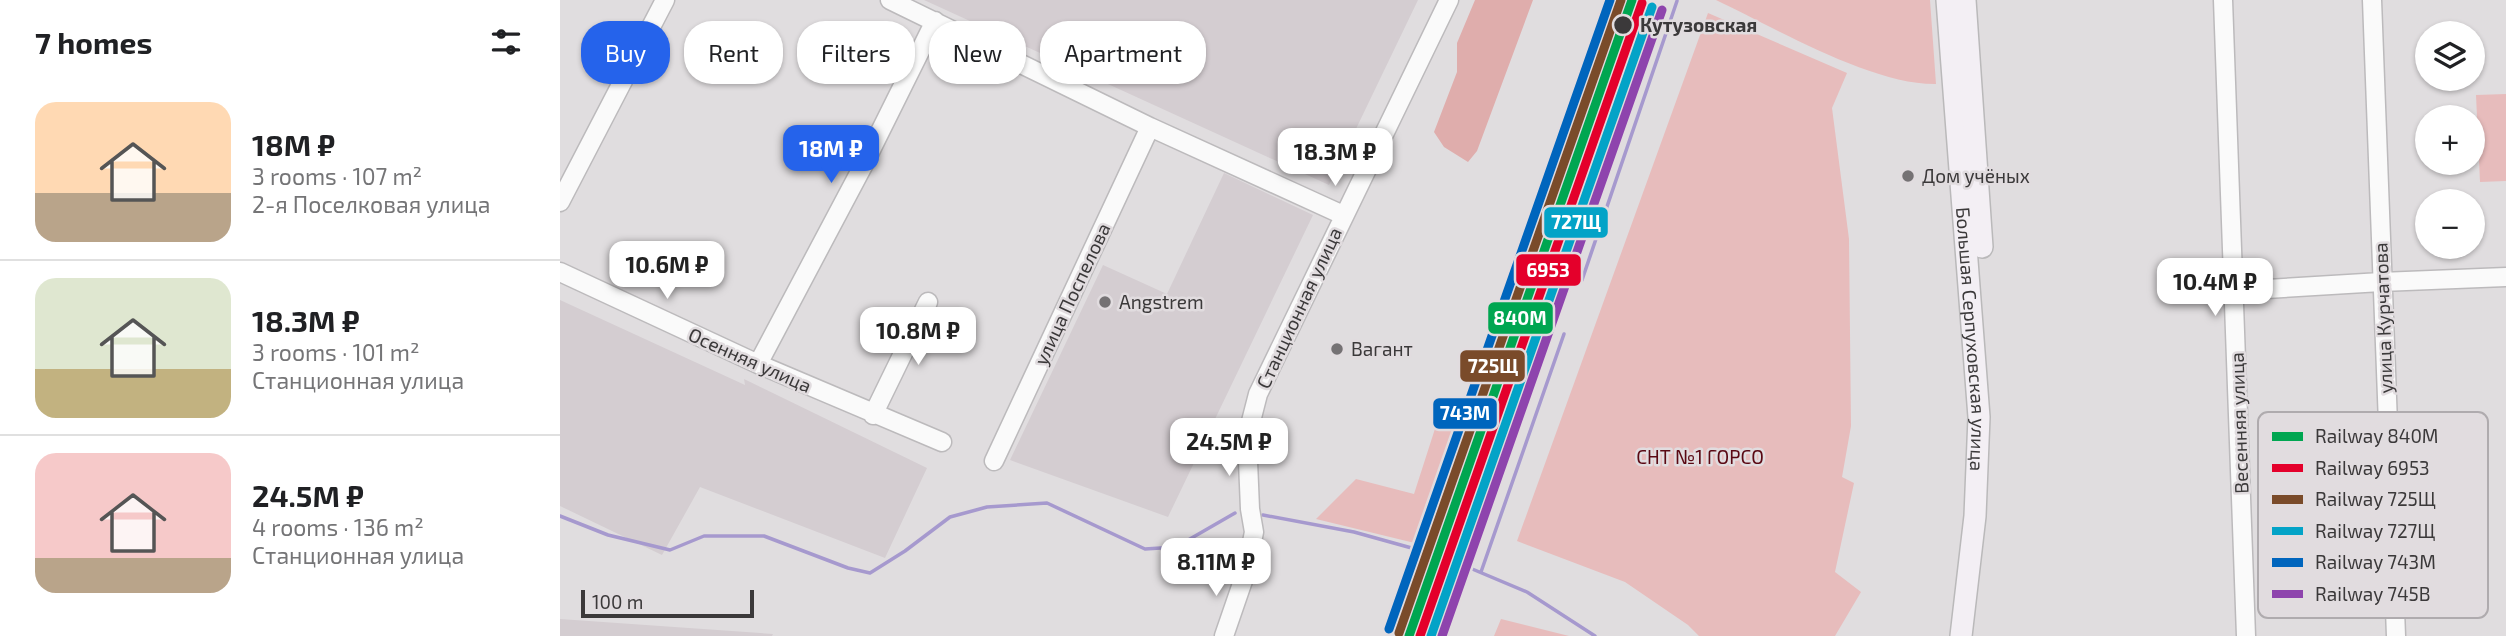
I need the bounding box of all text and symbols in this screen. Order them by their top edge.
place label: Кутузовская [1640,13,1757,36]
marker: Кутузовская [1612,14,1634,36]
chip: Buy [581,21,670,84]
chip: Rent [684,21,783,84]
chip: Filters [797,21,915,84]
chip: New [929,21,1026,84]
chip: Apartment [1040,21,1206,84]
map controls [2415,21,2485,259]
button: layers [2415,21,2485,91]
icon: filters [487,23,525,61]
text: 7 homes [35,24,152,60]
button: + [2415,105,2485,175]
pin: 18M ₽ [782,125,880,185]
text: 18M ₽ [252,126,335,162]
pin: 18.3M ₽ [1270,128,1400,188]
icon: home [91,130,175,214]
text: 18M ₽ [799,134,863,162]
text: 18.3M ₽ [1294,137,1376,165]
text: 3 rooms · 107 m² [252,162,422,190]
place label: Дом учёных [1922,164,2030,188]
marker: Дом учёных [1900,168,1916,184]
button: − [2415,189,2485,259]
text: 2-я Поселковая улица [252,190,491,218]
line badge: 727Щ [1543,206,1609,239]
street label: Большая Серпуховская улица [1952,206,1991,472]
text: 727Щ [1551,210,1601,233]
street label: улица Поспелова [1029,219,1115,369]
street label: Станционная улица [1251,224,1347,392]
pin: 10.6M ₽ [602,242,732,301]
street label: улица Курчатова [2368,242,2398,394]
text: 10.6M ₽ [625,250,709,278]
line badge: 6953 [1515,253,1582,287]
text: 6953 [1526,258,1570,281]
pin: 10.4M ₽ [2150,258,2280,318]
text: 10.4M ₽ [2173,267,2257,295]
place label: Angstrem [1119,290,1204,313]
marker: Angstrem [1097,294,1113,310]
line badge: 840М [1487,301,1554,335]
text: 18.3M ₽ [252,302,360,338]
icon: home [91,306,175,390]
text: 840М [1493,306,1547,329]
pin: 10.8M ₽ [853,308,983,367]
text: 10.8M ₽ [876,316,960,344]
street label: Осенняя улица [685,322,815,398]
place label: Вагант [1351,337,1413,360]
text: 3 rooms · 101 m² [252,338,419,366]
marker: Вагант [1329,341,1345,357]
line badge: 725Щ [1459,349,1526,383]
street label: Весенняя улица [2225,352,2253,494]
text: 725Щ [1468,354,1518,377]
text: Станционная улица [252,366,464,394]
line badge: 743М [1432,397,1498,430]
text: 743М [1440,401,1490,424]
legend [2258,412,2488,618]
pin: 24.5M ₽ [1164,419,1294,478]
text: Railway 840М [2315,424,2439,447]
text: 24.5M ₽ [1186,427,1272,455]
park label: СНТ №1 ГОРСО [1636,445,1764,468]
text: Railway 6953 [2315,456,2430,479]
text: 24.5M ₽ [252,477,364,513]
icon: home [91,481,175,565]
text: Railway 725Щ [2315,487,2436,510]
text: 4 rooms · 136 m² [252,513,424,541]
text: Railway 727Щ [2315,519,2435,542]
pin: 8.11M ₽ [1151,538,1281,598]
text: Станционная улица [252,541,464,569]
text: 8.11M ₽ [1177,547,1255,575]
text: Railway 743М [2315,550,2436,573]
text: Railway 745В [2315,582,2431,605]
scale bar [581,587,754,619]
text: 100 m [592,590,643,613]

